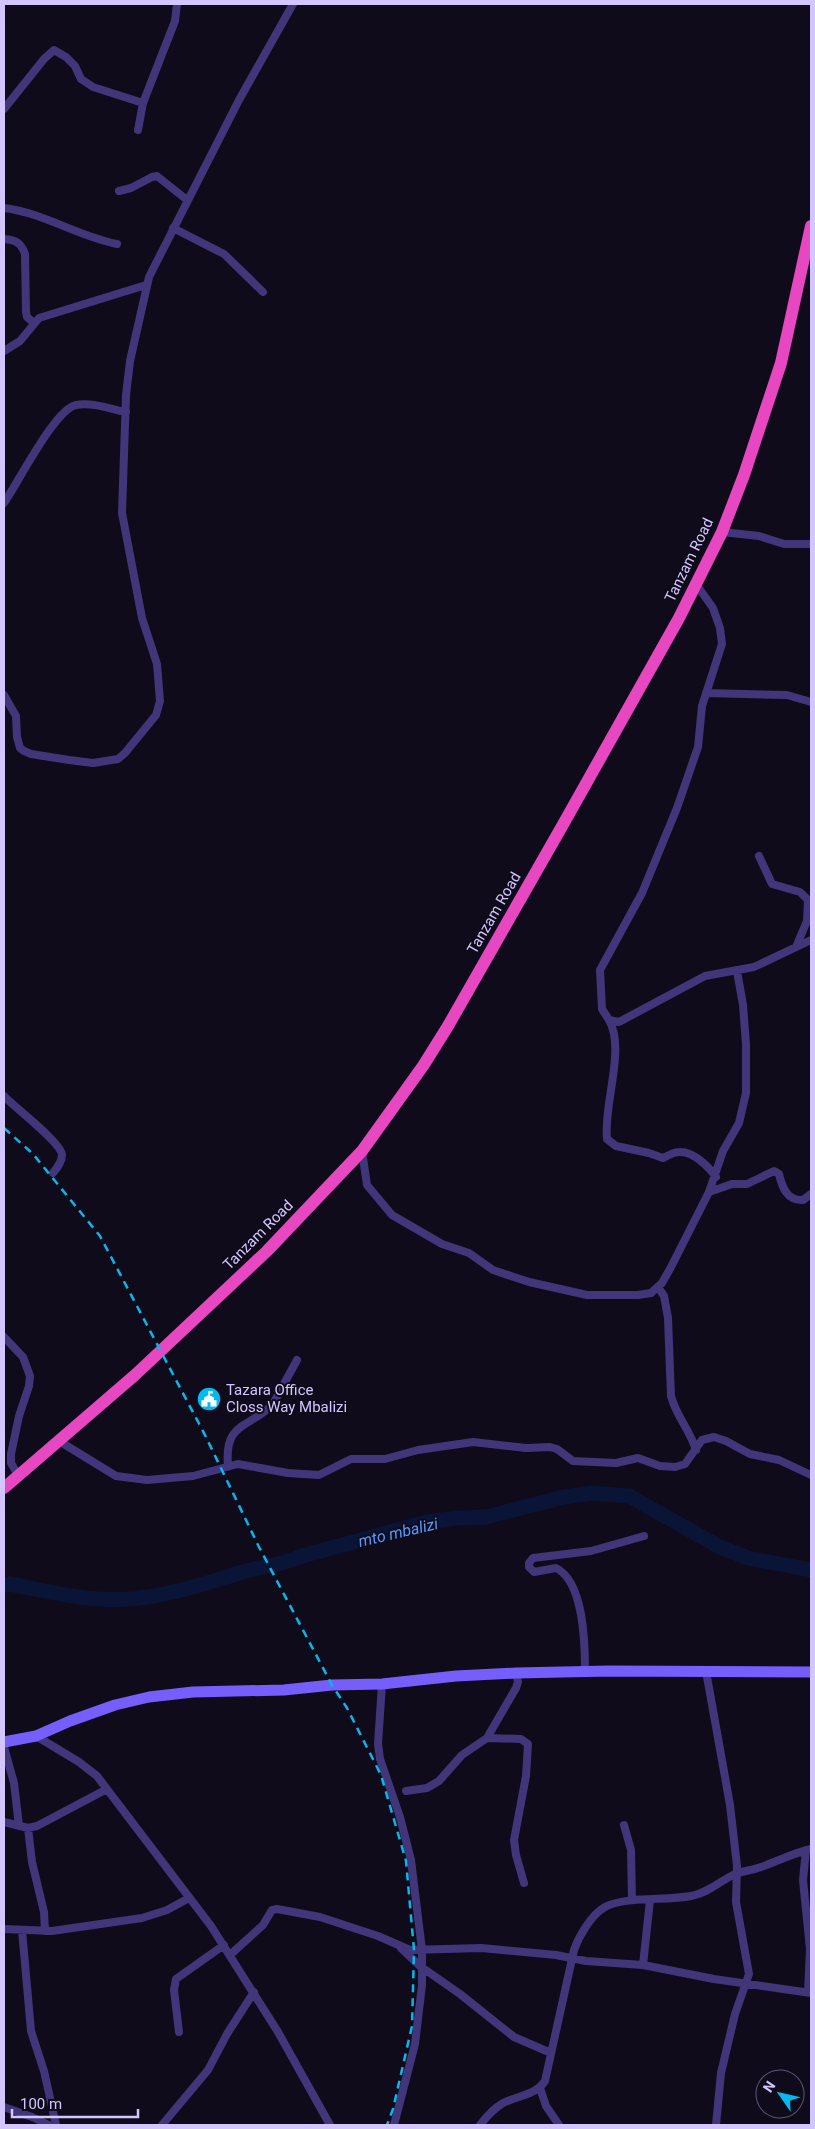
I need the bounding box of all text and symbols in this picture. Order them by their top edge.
street label: Tanzam Road [661,515,717,605]
street label: Tanzam Road [463,869,525,957]
street label: Tanzam Road [219,1196,297,1274]
place label: Tazara Office Closs Way Mbalizi [226,1381,347,1416]
public building icon: Tazara Office Closs Way Mbalizi [196,1386,222,1412]
water label: mto mbalizi [356,1514,440,1551]
north arrow [755,2069,805,2119]
text: N [760,2078,779,2095]
scale bar [12,2086,139,2118]
text: 100 m [20,2095,62,2113]

